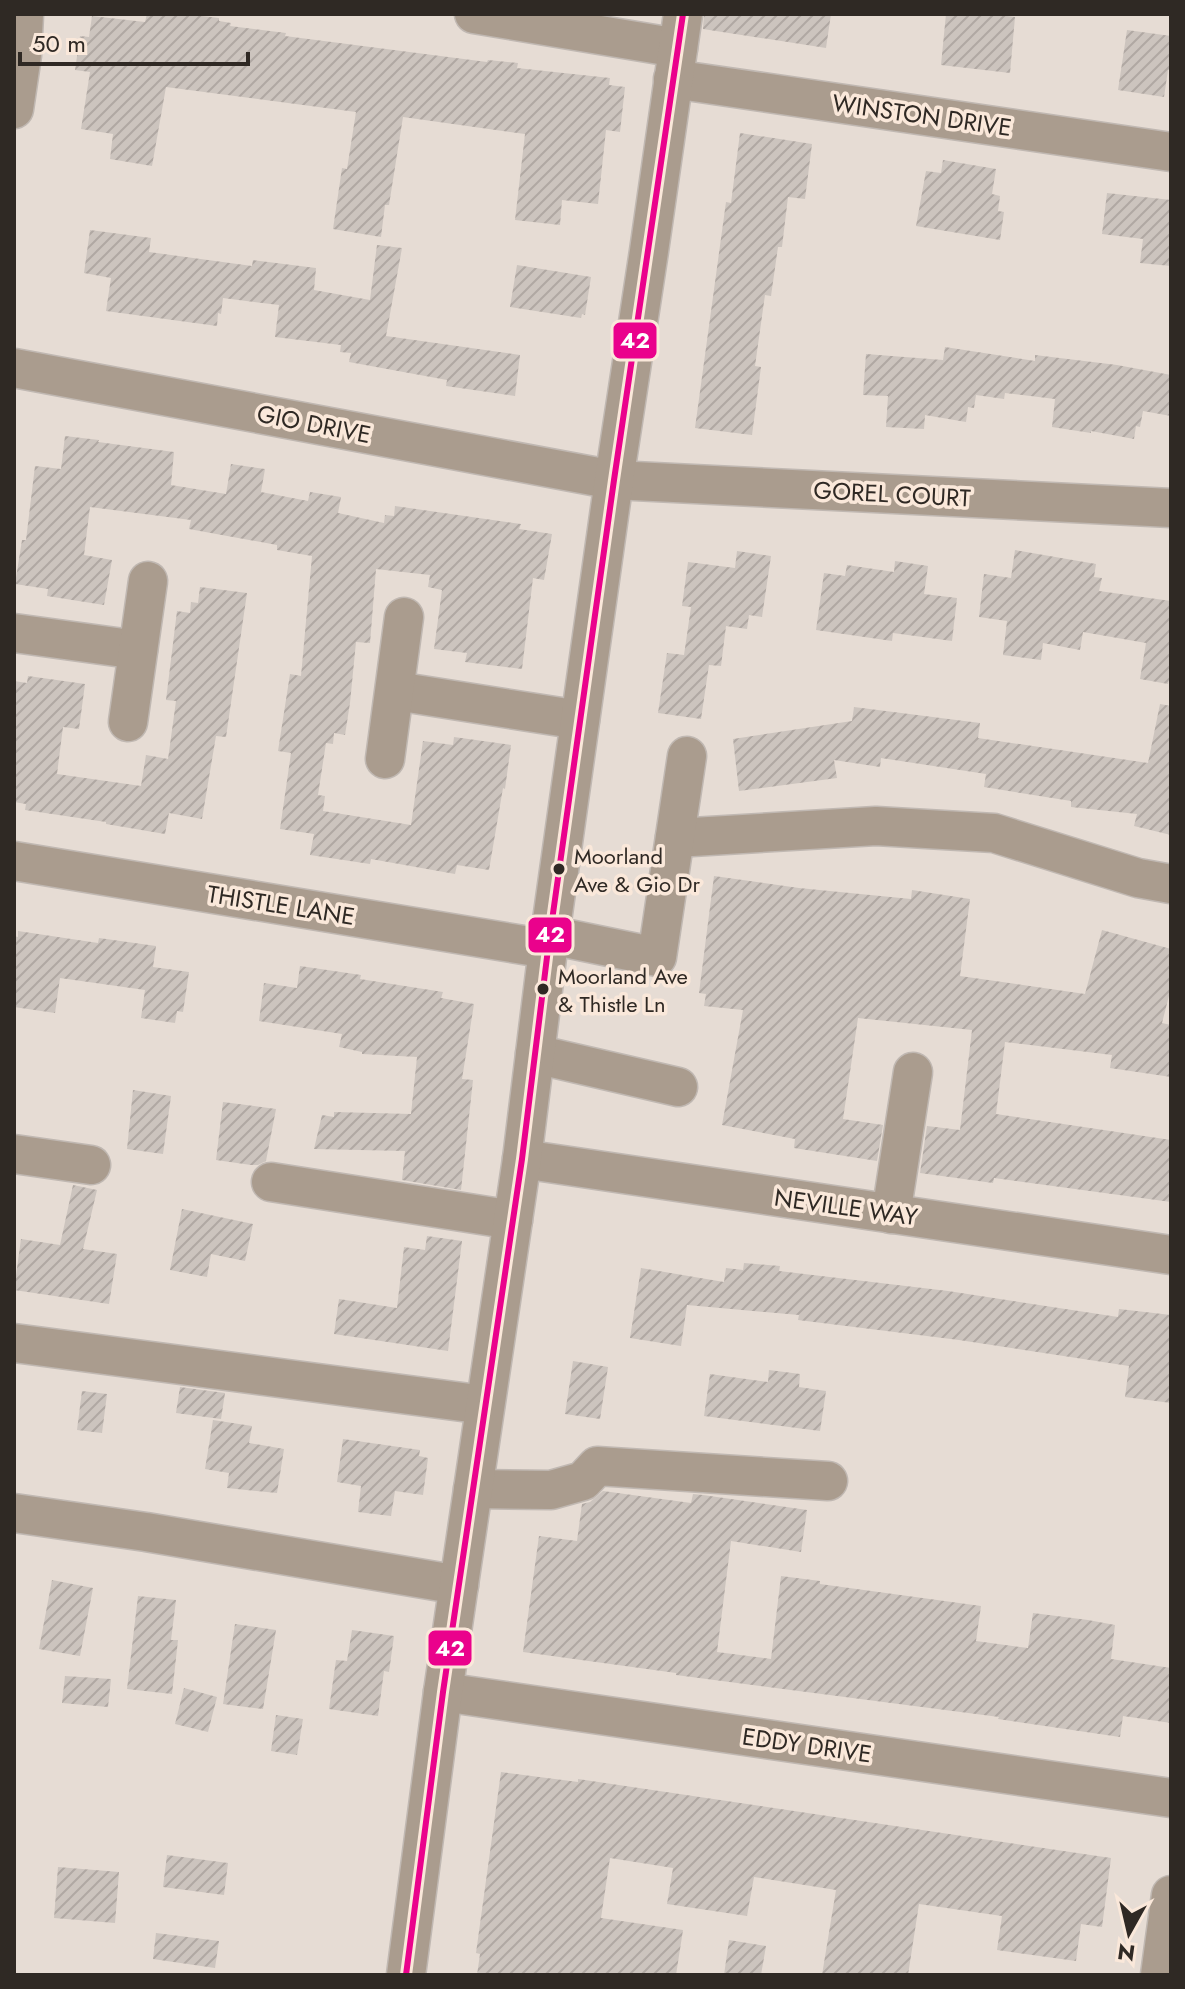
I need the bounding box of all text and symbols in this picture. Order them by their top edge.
scale bar [20,16,248,66]
text: 50 m [32,26,86,61]
street label: WINSTON DRIVE [830,85,1014,145]
line badge: 42 [612,321,658,360]
text: 42 [620,324,650,356]
street label: GIO DRIVE [254,396,374,452]
street label: GOREL COURT [813,472,971,516]
place label: Moorland Ave & Gio Dr [574,840,700,900]
marker: Moorland Ave & Gio Dr [551,861,567,877]
street label: THISTLE LANE [205,876,357,934]
line badge: 42 [527,916,573,954]
text: 42 [535,918,565,950]
place label: Moorland Ave & Thistle Ln [558,960,688,1020]
marker: Moorland Ave & Thistle Ln [535,981,551,997]
street label: NEVILLE WAY [772,1180,921,1234]
line badge: 42 [427,1629,473,1667]
text: 42 [435,1632,465,1664]
street label: EDDY DRIVE [740,1719,874,1771]
north arrow [1089,1893,1169,1973]
text: N [1115,1936,1137,1970]

